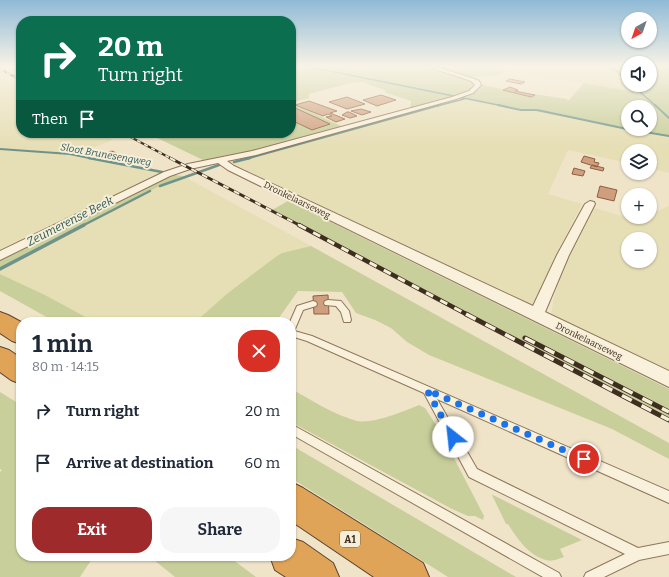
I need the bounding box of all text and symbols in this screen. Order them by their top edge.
north arrow [621,12,657,48]
map controls [621,12,657,268]
text: 20 m [98,30,163,63]
icon: right [32,32,84,84]
button: sound [621,56,657,92]
text: Turn right [98,64,183,86]
button: search [621,100,657,136]
icon: arrive [76,108,98,130]
text: Then [32,110,68,128]
water label: Sloot Brunesengweg [59,141,153,169]
button: layers [621,144,657,180]
street label: Dronkelaarseweg [262,180,332,220]
button: + [621,188,657,224]
water label: Zeumerense Beek [24,193,116,249]
button: − [621,232,657,268]
street label: Dronkelaarseweg [554,321,624,361]
text: 1 min [32,330,93,358]
button: close [238,330,280,372]
text: 80 m · 14:15 [32,359,99,374]
icon: right [32,400,54,422]
text: Turn right [66,402,139,420]
text: 20 m [245,402,280,420]
position arrow [432,416,474,458]
pin [567,442,601,476]
icon: arrive [573,448,595,470]
icon: arrive [32,452,54,474]
text: Arrive at destination [66,454,213,472]
text: 60 m [244,454,280,472]
button: Exit [32,507,152,553]
button: Share [160,507,280,553]
road number: A1 [340,531,360,547]

